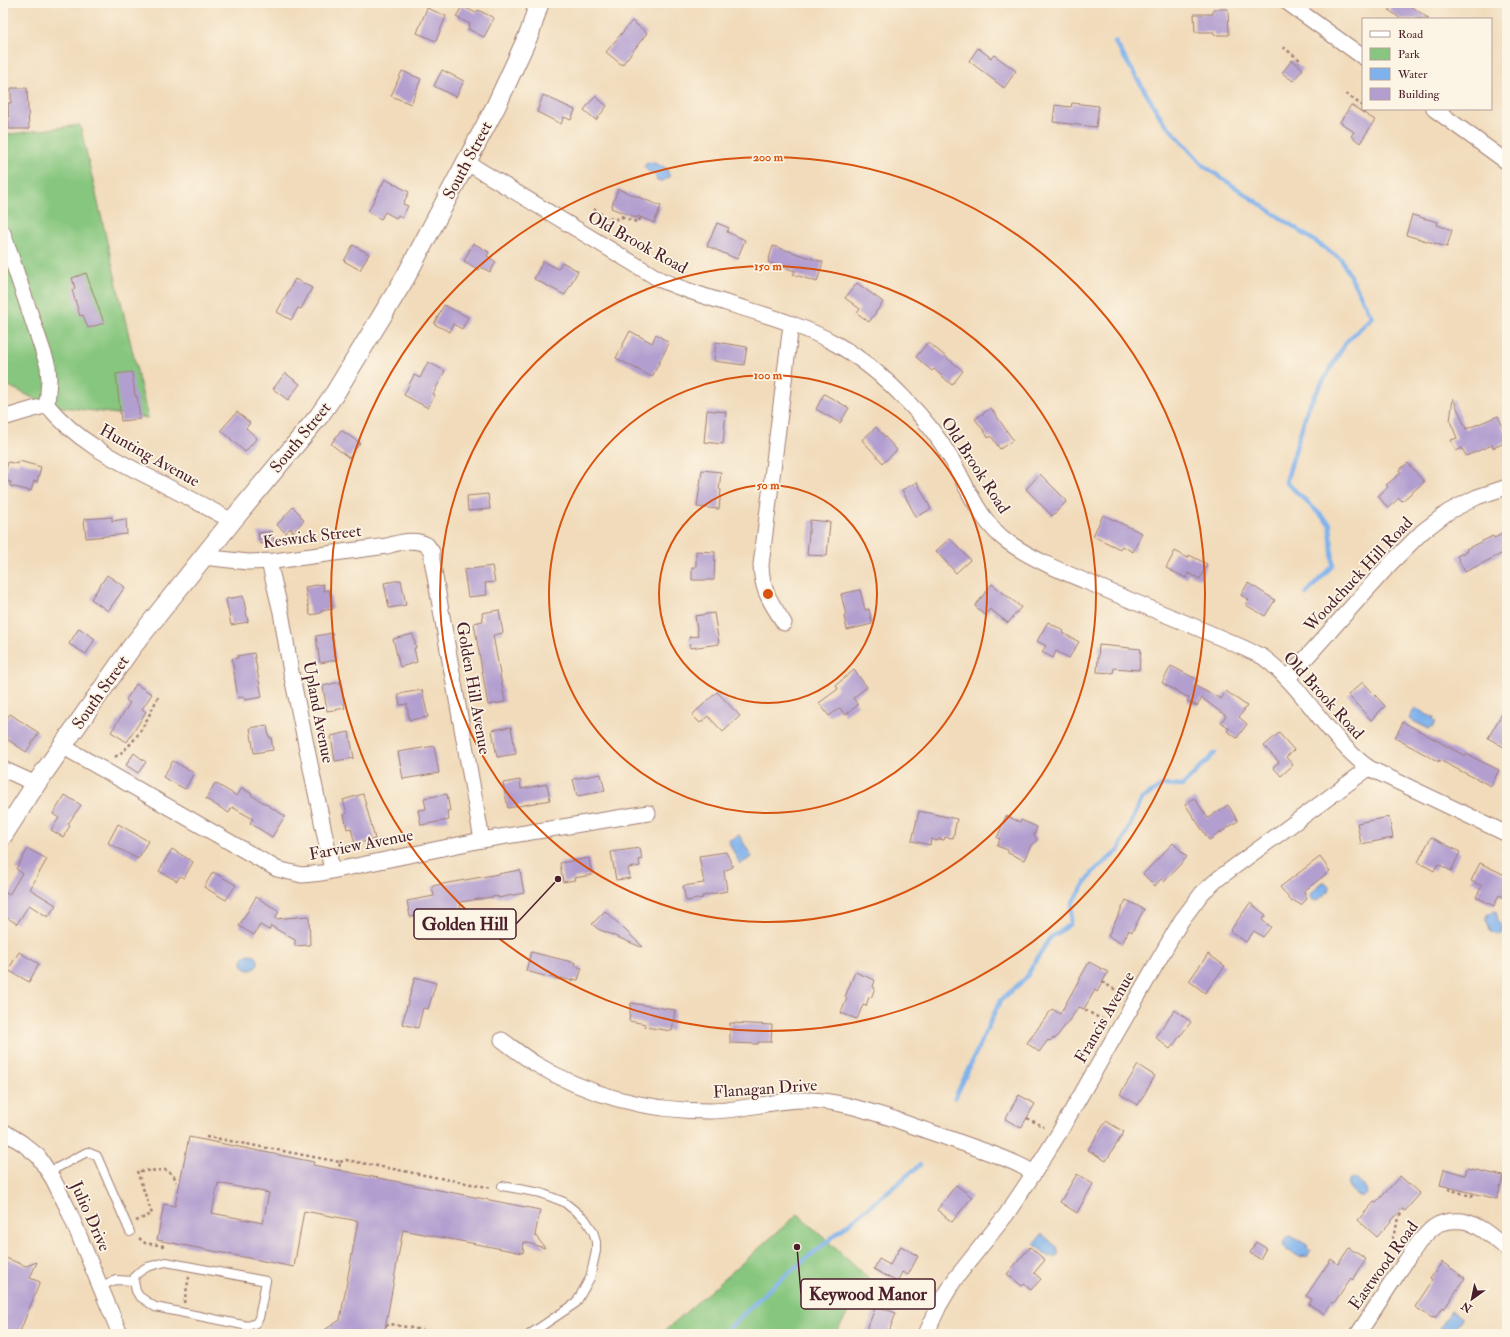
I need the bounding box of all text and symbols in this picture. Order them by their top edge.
legend [1362,18,1492,110]
text: Road [1398,27,1423,42]
text: Park [1398,47,1420,62]
text: Water [1397,67,1428,82]
text: Building [1398,87,1441,102]
street label: South Street [438,117,497,203]
text: 200 m [753,150,784,165]
street label: Old Brook Road [584,206,692,279]
text: 150 m [754,259,782,274]
text: 100 m [754,368,783,383]
street label: South Street [265,397,336,477]
street label: Old Brook Road [937,413,1015,518]
street label: Hunting Avenue [96,419,203,492]
text: 50 m [756,478,780,493]
street label: Woodchuck Hill Road [1299,512,1418,637]
street label: Keswick Street [262,520,363,553]
centre of rings [761,587,775,601]
street label: Golden Hill Avenue [451,620,496,756]
street label: Old Brook Road [1279,647,1369,744]
street label: South Street [67,651,134,733]
street label: Upland Avenue [297,659,339,765]
street label: Farview Avenue [307,824,415,865]
callout: Golden Hill [414,909,516,939]
text: Golden Hill [422,913,509,936]
street label: Francis Avenue [1070,968,1139,1067]
street label: Flanagan Drive [712,1074,818,1103]
street label: Julio Drive [64,1177,115,1255]
street label: Eastwood Road [1344,1216,1423,1314]
callout: Keywood Manor [801,1279,935,1309]
north arrow [1452,1279,1492,1319]
text: Keywood Manor [809,1283,927,1306]
text: N [1458,1298,1475,1316]

